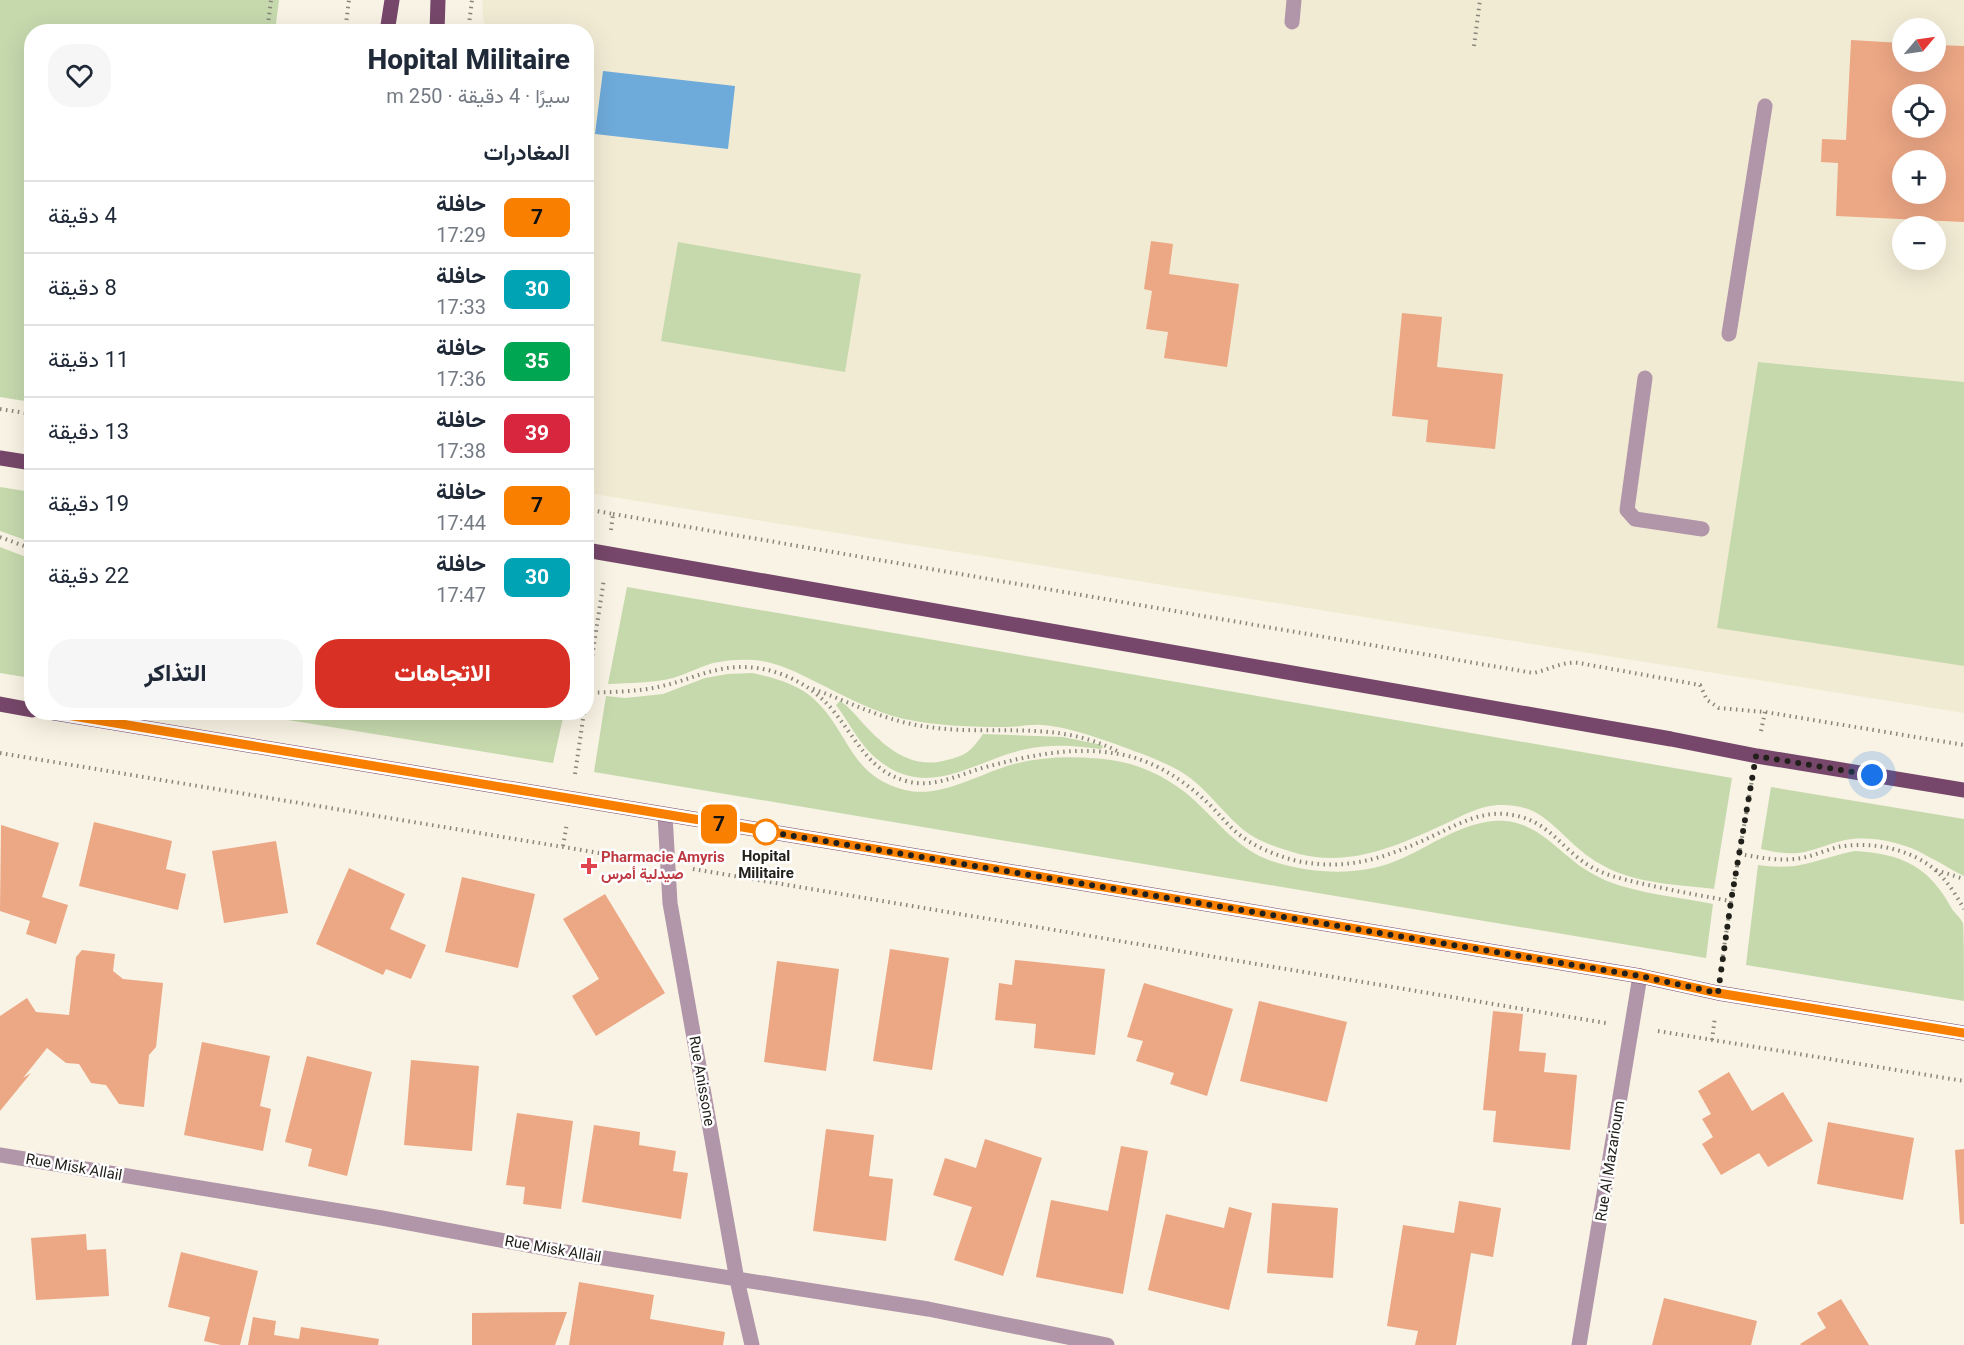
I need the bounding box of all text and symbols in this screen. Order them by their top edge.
north arrow [1892,18,1946,72]
map controls [1892,18,1946,270]
text: Hopital Militaire [368,43,570,76]
button: heart [48,44,111,107]
text: سيرًا · 4 دقيقة · 250 m [386,84,570,108]
button: locate [1892,84,1946,138]
text: المغادرات [484,140,570,165]
button: + [1892,150,1946,204]
text: حافلة [436,191,486,216]
text: 4 دقيقة [48,203,117,228]
text: 7 [531,205,543,229]
button: − [1892,216,1946,270]
text: 17:29 [436,223,486,247]
text: حافلة [436,263,486,288]
text: 8 دقيقة [48,275,117,300]
text: 30 [525,277,549,301]
text: 17:33 [436,295,486,319]
text: حافلة [436,335,486,360]
text: 11 دقيقة [48,347,129,372]
text: 35 [525,349,549,373]
text: 17:36 [436,367,486,391]
text: حافلة [436,407,486,432]
text: 13 دقيقة [48,419,129,444]
text: 39 [525,421,549,445]
text: 17:38 [436,439,486,463]
text: حافلة [436,479,486,504]
text: 19 دقيقة [48,491,129,516]
text: 7 [531,493,543,517]
text: 17:44 [436,511,486,535]
text: حافلة [436,551,486,576]
text: 22 دقيقة [48,563,129,588]
text: 30 [525,565,549,589]
text: 17:47 [436,583,486,607]
button: التذاكر [48,639,303,708]
button: الاتجاهات [315,639,570,708]
your location [1857,760,1887,790]
line badge: 7 [700,804,738,844]
text: 7 [713,812,725,836]
marker: Hopital Militaire [753,819,779,845]
place label: Hopital Militaire [738,847,794,882]
place label: Pharmacie Amyris صيدلية أمرس [601,848,725,883]
marker: Pharmacie Amyris صيدلية أمرس [582,859,596,873]
street label: Rue Anissone [685,1035,719,1128]
street label: Rue Al Mazarioum [1592,1099,1628,1223]
street label: Rue Misk Allail [24,1150,124,1184]
street label: Rue Misk Allail [503,1232,603,1266]

